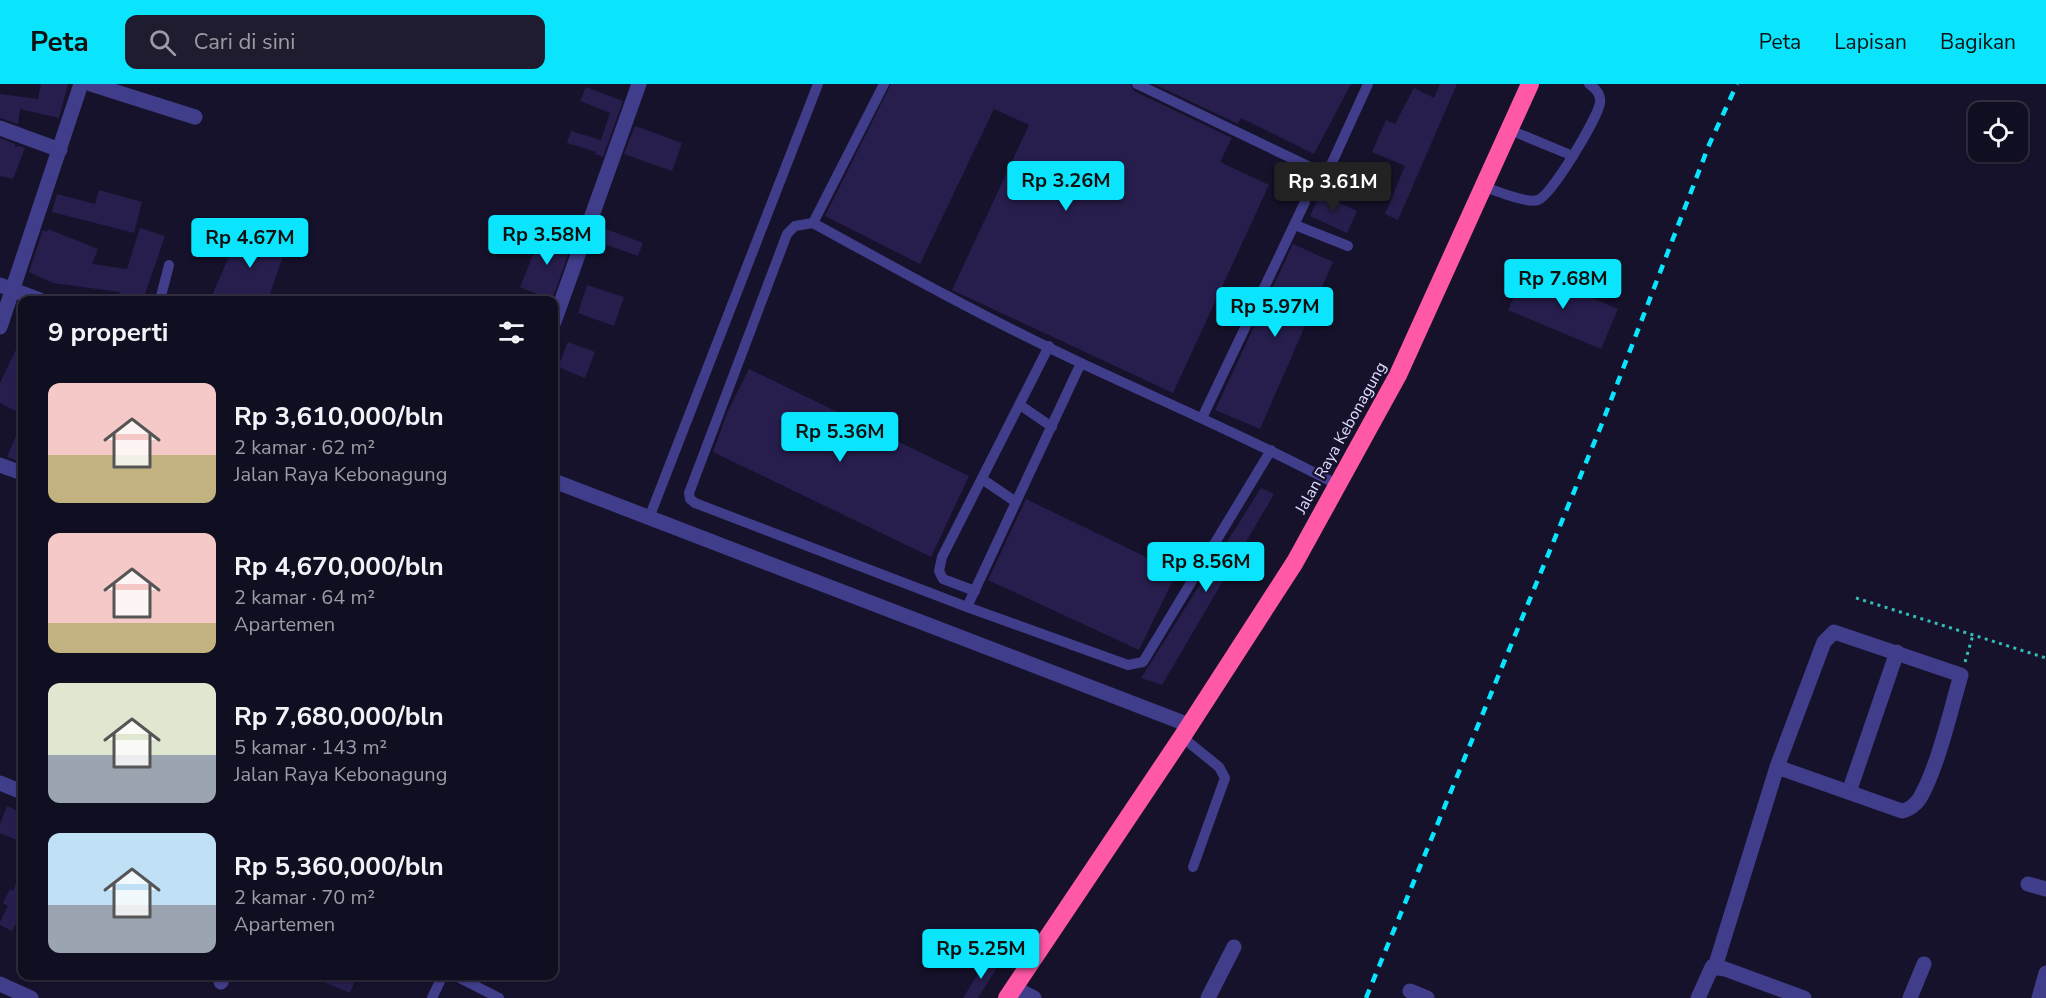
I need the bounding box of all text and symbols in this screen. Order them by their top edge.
search box [125,15,545,69]
text: Peta [30,23,89,61]
icon: search [146,26,179,59]
text: Cari di sini [194,27,295,57]
text: Peta [1759,28,1801,56]
text: Lapisan [1834,28,1907,56]
text: Bagikan [1940,28,2016,56]
map controls [1968,102,2028,162]
button: locate [1968,102,2028,162]
pin: Rp 3.26M [1004,161,1128,212]
pin: Rp 3.61M [1271,162,1395,213]
text: Rp 3.26M [1021,167,1111,194]
text: Rp 3.61M [1288,168,1378,195]
pin: Rp 3.58M [485,215,609,266]
pin: Rp 4.67M [188,218,312,269]
text: Rp 3.58M [502,221,592,248]
text: Rp 4.67M [205,224,295,251]
pin: Rp 7.68M [1501,259,1625,310]
text: Rp 7.68M [1518,265,1608,292]
pin: Rp 5.97M [1213,287,1337,338]
text: Rp 5.97M [1230,293,1320,320]
text: 9 properti [48,315,168,350]
icon: filters [495,316,528,349]
street label: Jalan Raya Kebonagung [1290,358,1392,519]
text: Rp 3,610,000/bln [234,399,444,434]
icon: home [96,407,168,479]
pin: Rp 5.36M [778,412,902,463]
text: Rp 5.36M [795,418,885,445]
text: 2 kamar · 62 m² [234,434,375,461]
text: Jalan Raya Kebonagung [234,461,447,488]
pin: Rp 8.56M [1144,542,1268,593]
text: Rp 8.56M [1161,548,1251,575]
text: Rp 4,670,000/bln [234,549,444,584]
icon: home [96,557,168,629]
text: 2 kamar · 64 m² [234,584,375,611]
text: Apartemen [234,611,335,638]
text: Rp 7,680,000/bln [234,699,444,734]
icon: home [96,707,168,779]
text: 5 kamar · 143 m² [234,734,387,761]
text: Jalan Raya Kebonagung [234,761,447,788]
text: Rp 5,360,000/bln [234,849,444,884]
icon: home [96,857,168,929]
text: 2 kamar · 70 m² [234,884,375,911]
text: Apartemen [234,911,335,938]
pin: Rp 5.25M [919,929,1043,980]
text: Rp 5.25M [936,935,1026,962]

